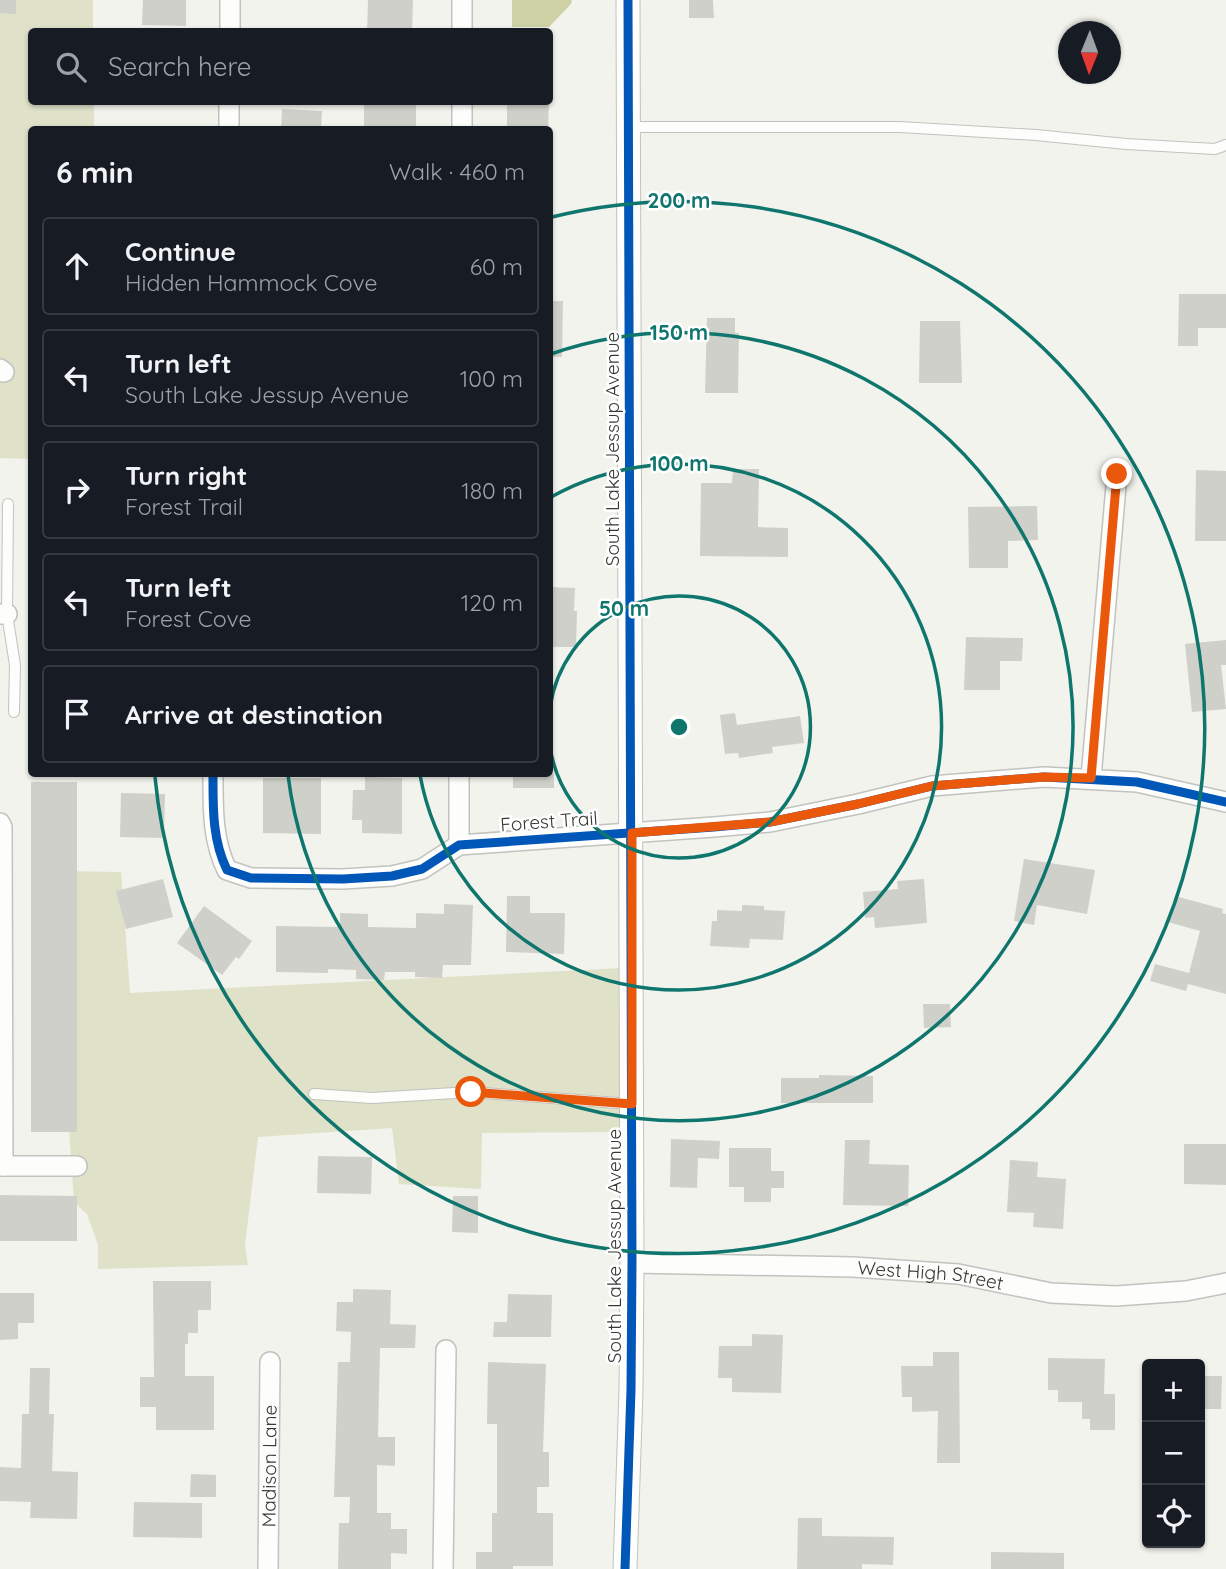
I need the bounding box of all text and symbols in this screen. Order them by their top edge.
north arrow [1058,21,1121,84]
search box [28,28,553,105]
icon: search [52,48,90,86]
text: Search here [108,50,252,83]
text: 6 min [56,153,134,191]
text: Walk · 460 m [389,157,525,186]
text: 200 m [648,187,710,213]
text: Continue [125,235,236,268]
icon: ahead [58,247,96,285]
text: 60 m [470,252,523,281]
text: Hidden Hammock Cove [125,268,378,297]
text: 150 m [650,319,708,345]
street label: South Lake Jessup Avenue [600,332,624,566]
text: Turn left [125,347,232,380]
icon: left [58,359,96,397]
text: 100 m [460,364,523,393]
text: South Lake Jessup Avenue [125,380,409,409]
text: 100 m [649,450,709,476]
route end [1101,458,1132,489]
text: Turn right [125,459,247,492]
icon: right [58,471,96,509]
text: 180 m [461,476,523,505]
text: Forest Trail [125,492,243,521]
text: Turn left [125,571,232,604]
icon: left [58,583,96,621]
text: 120 m [461,588,523,617]
text: 50 m [599,595,649,621]
text: Forest Cove [125,604,252,633]
icon: arrive [58,695,96,733]
text: Arrive at destination [125,698,383,731]
centre of rings [667,715,691,739]
street label: Forest Trail [500,806,598,836]
route start [455,1076,486,1107]
street label: South Lake Jessup Avenue [602,1129,626,1363]
street label: West High Street [857,1255,1006,1295]
map controls [1142,1359,1205,1548]
button: + [1142,1359,1205,1422]
street label: Madison Lane [256,1405,282,1528]
button: − [1142,1422,1205,1485]
button: locate [1142,1485,1205,1548]

